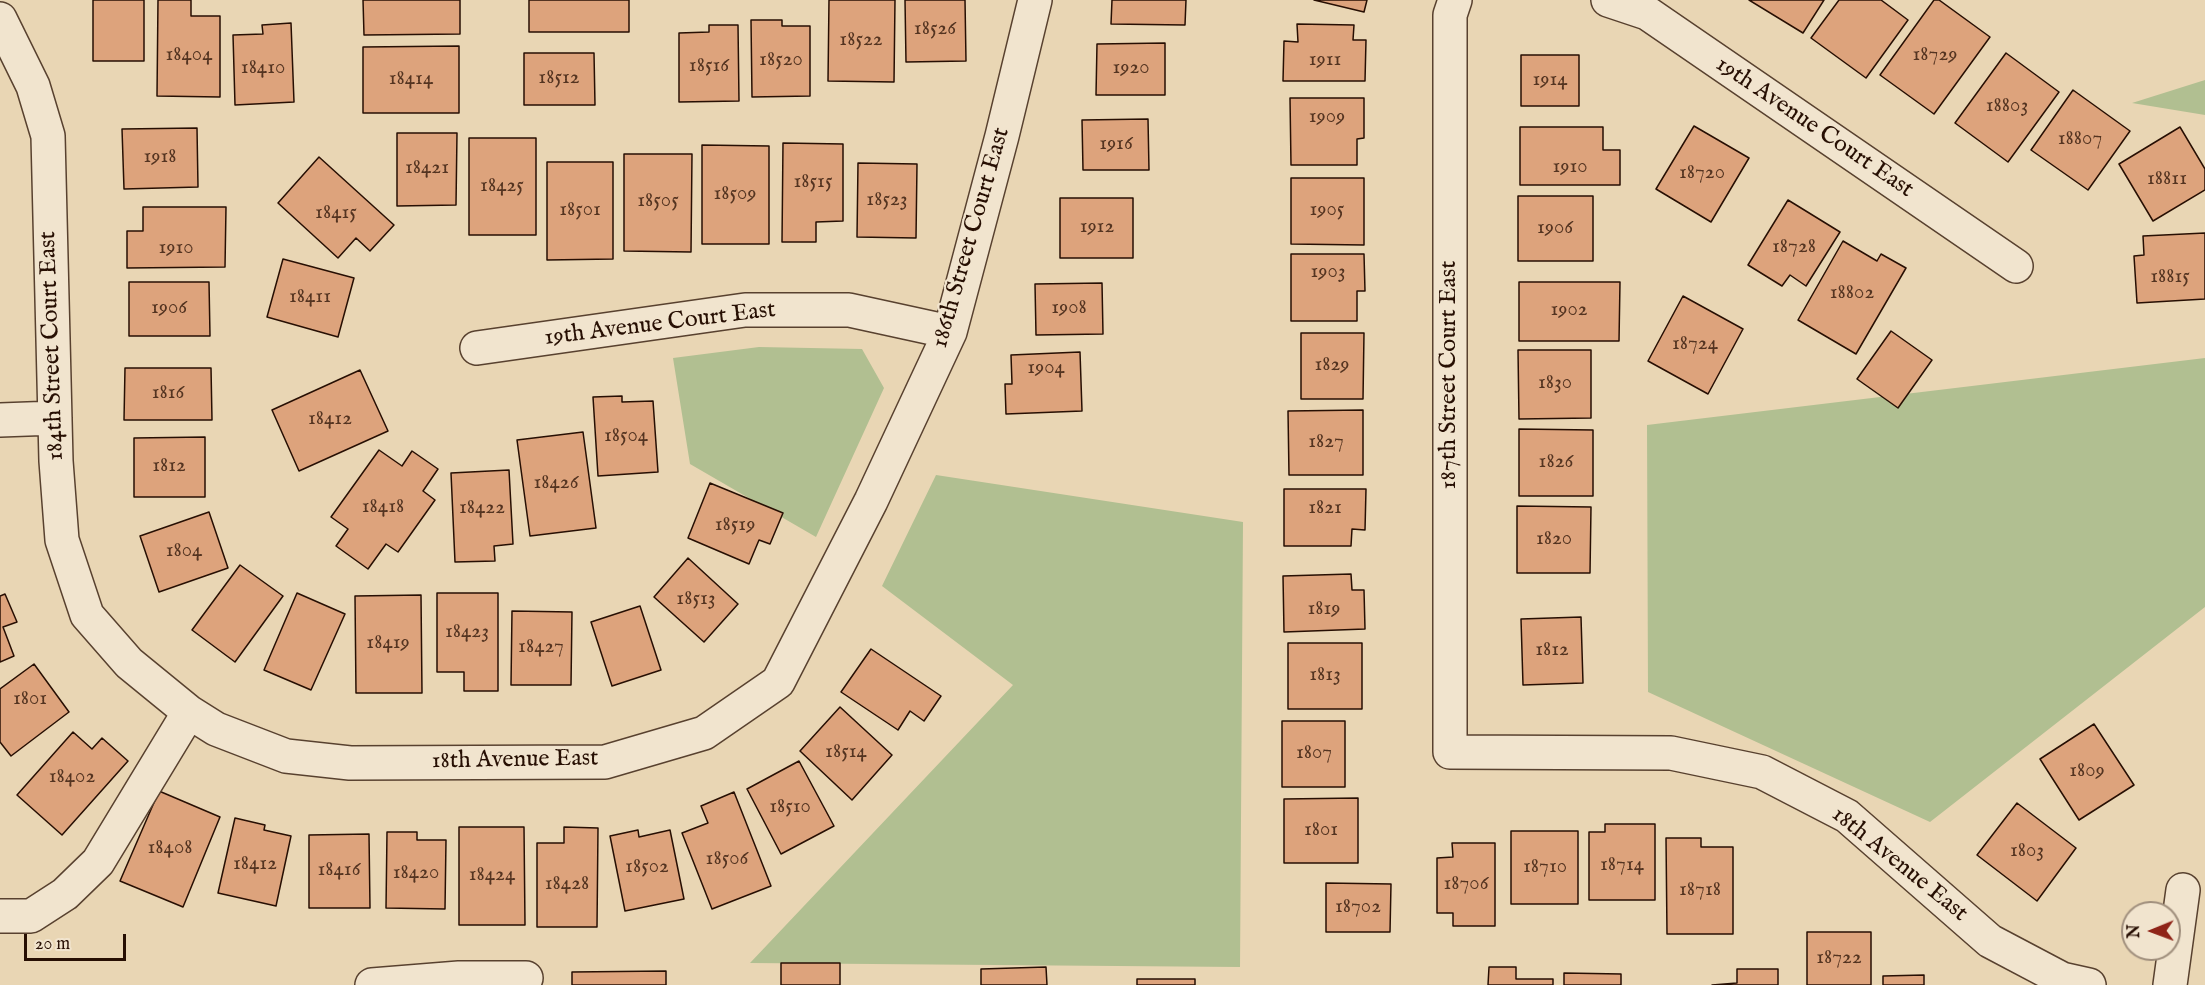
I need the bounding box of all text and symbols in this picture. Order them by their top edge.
house number: 18526 [914,17,956,43]
house number: 18522 [839,28,883,54]
house number: 18404 [166,43,212,69]
house number: 18729 [1913,43,1957,69]
house number: 18520 [759,48,803,74]
house number: 1911 [1309,48,1341,74]
street label: 19th Avenue Court East [1710,51,1918,205]
house number: 18516 [689,54,729,80]
house number: 18410 [241,56,285,82]
house number: 1920 [1112,56,1150,82]
house number: 18512 [538,66,580,92]
house number: 18414 [389,67,433,93]
house number: 1914 [1532,68,1568,94]
house number: 18803 [1986,94,2028,120]
house number: 1909 [1309,105,1345,131]
street label: 186th Street Court East [927,124,1017,352]
house number: 18807 [2058,127,2102,153]
house number: 1916 [1099,132,1133,158]
house number: 1918 [144,145,176,171]
house number: 1910 [1553,155,1587,181]
house number: 18421 [405,156,449,182]
house number: 18720 [1679,161,1725,187]
house number: 18811 [2147,167,2187,193]
house number: 18515 [793,170,833,196]
house number: 18425 [480,174,524,200]
house number: 18509 [713,182,757,208]
house number: 18523 [866,188,908,214]
house number: 18505 [637,189,679,215]
house number: 18501 [559,198,601,224]
house number: 1905 [1310,198,1344,224]
house number: 18415 [315,201,357,227]
house number: 1912 [1080,215,1114,241]
house number: 1906 [1537,216,1573,242]
street label: 184th Street Court East [35,231,71,461]
house number: 18728 [1772,235,1816,261]
house number: 1910 [159,236,193,262]
house number: 1903 [1310,260,1346,286]
street label: 187th Street Court East [1436,260,1464,490]
house number: 18815 [2150,265,2190,291]
house number: 18802 [1830,281,1874,307]
house number: 18411 [289,285,331,311]
house number: 1906 [151,296,187,322]
house number: 1908 [1051,296,1087,322]
street label: 19th Avenue Court East [543,297,777,353]
house number: 1902 [1550,298,1588,324]
house number: 18724 [1672,332,1718,358]
house number: 1829 [1314,353,1350,379]
house number: 1904 [1027,356,1065,382]
house number: 1830 [1538,371,1572,397]
house number: 1816 [152,381,184,407]
house number: 18412 [308,407,352,433]
house number: 18504 [604,424,648,450]
house number: 1827 [1308,430,1344,456]
house number: 1826 [1539,450,1573,476]
house number: 1812 [152,454,186,480]
house number: 18426 [533,471,579,497]
house number: 18418 [362,495,404,521]
house number: 18422 [459,496,505,522]
house number: 1821 [1308,496,1342,522]
house number: 18519 [715,513,755,539]
house number: 1820 [1536,527,1572,553]
house number: 1804 [166,539,202,565]
house number: 18513 [676,587,716,613]
house number: 1819 [1307,597,1341,623]
house number: 18423 [445,620,489,646]
house number: 18419 [366,631,410,657]
house number: 18427 [518,635,564,661]
house number: 1812 [1535,638,1569,664]
house number: 1813 [1309,663,1341,689]
house number: 1801 [13,687,47,713]
house number: 18514 [825,740,867,766]
house number: 1807 [1296,741,1332,767]
street label: 18th Avenue East [431,745,599,777]
house number: 1809 [2069,759,2105,785]
house number: 18402 [49,765,95,791]
house number: 18510 [769,795,811,821]
street label: 18th Avenue East [1825,801,1973,929]
house number: 1801 [1304,818,1338,844]
house number: 18408 [148,836,192,862]
house number: 1803 [2010,839,2044,865]
house number: 18506 [706,847,748,873]
house number: 18412 [233,852,277,878]
house number: 18714 [1600,853,1644,879]
house number: 18502 [625,855,669,881]
house number: 18710 [1523,855,1567,881]
house number: 18416 [317,858,361,884]
house number: 18420 [393,861,439,887]
house number: 18424 [469,863,515,889]
house number: 18428 [545,872,589,898]
house number: 18706 [1443,872,1489,898]
house number: 18718 [1679,878,1721,904]
house number: 18702 [1335,895,1381,921]
north arrow [2121,901,2181,961]
scale bar [27,922,129,960]
text: N [2125,924,2145,938]
text: 20 m [35,933,70,956]
house number: 18722 [1816,946,1862,972]

